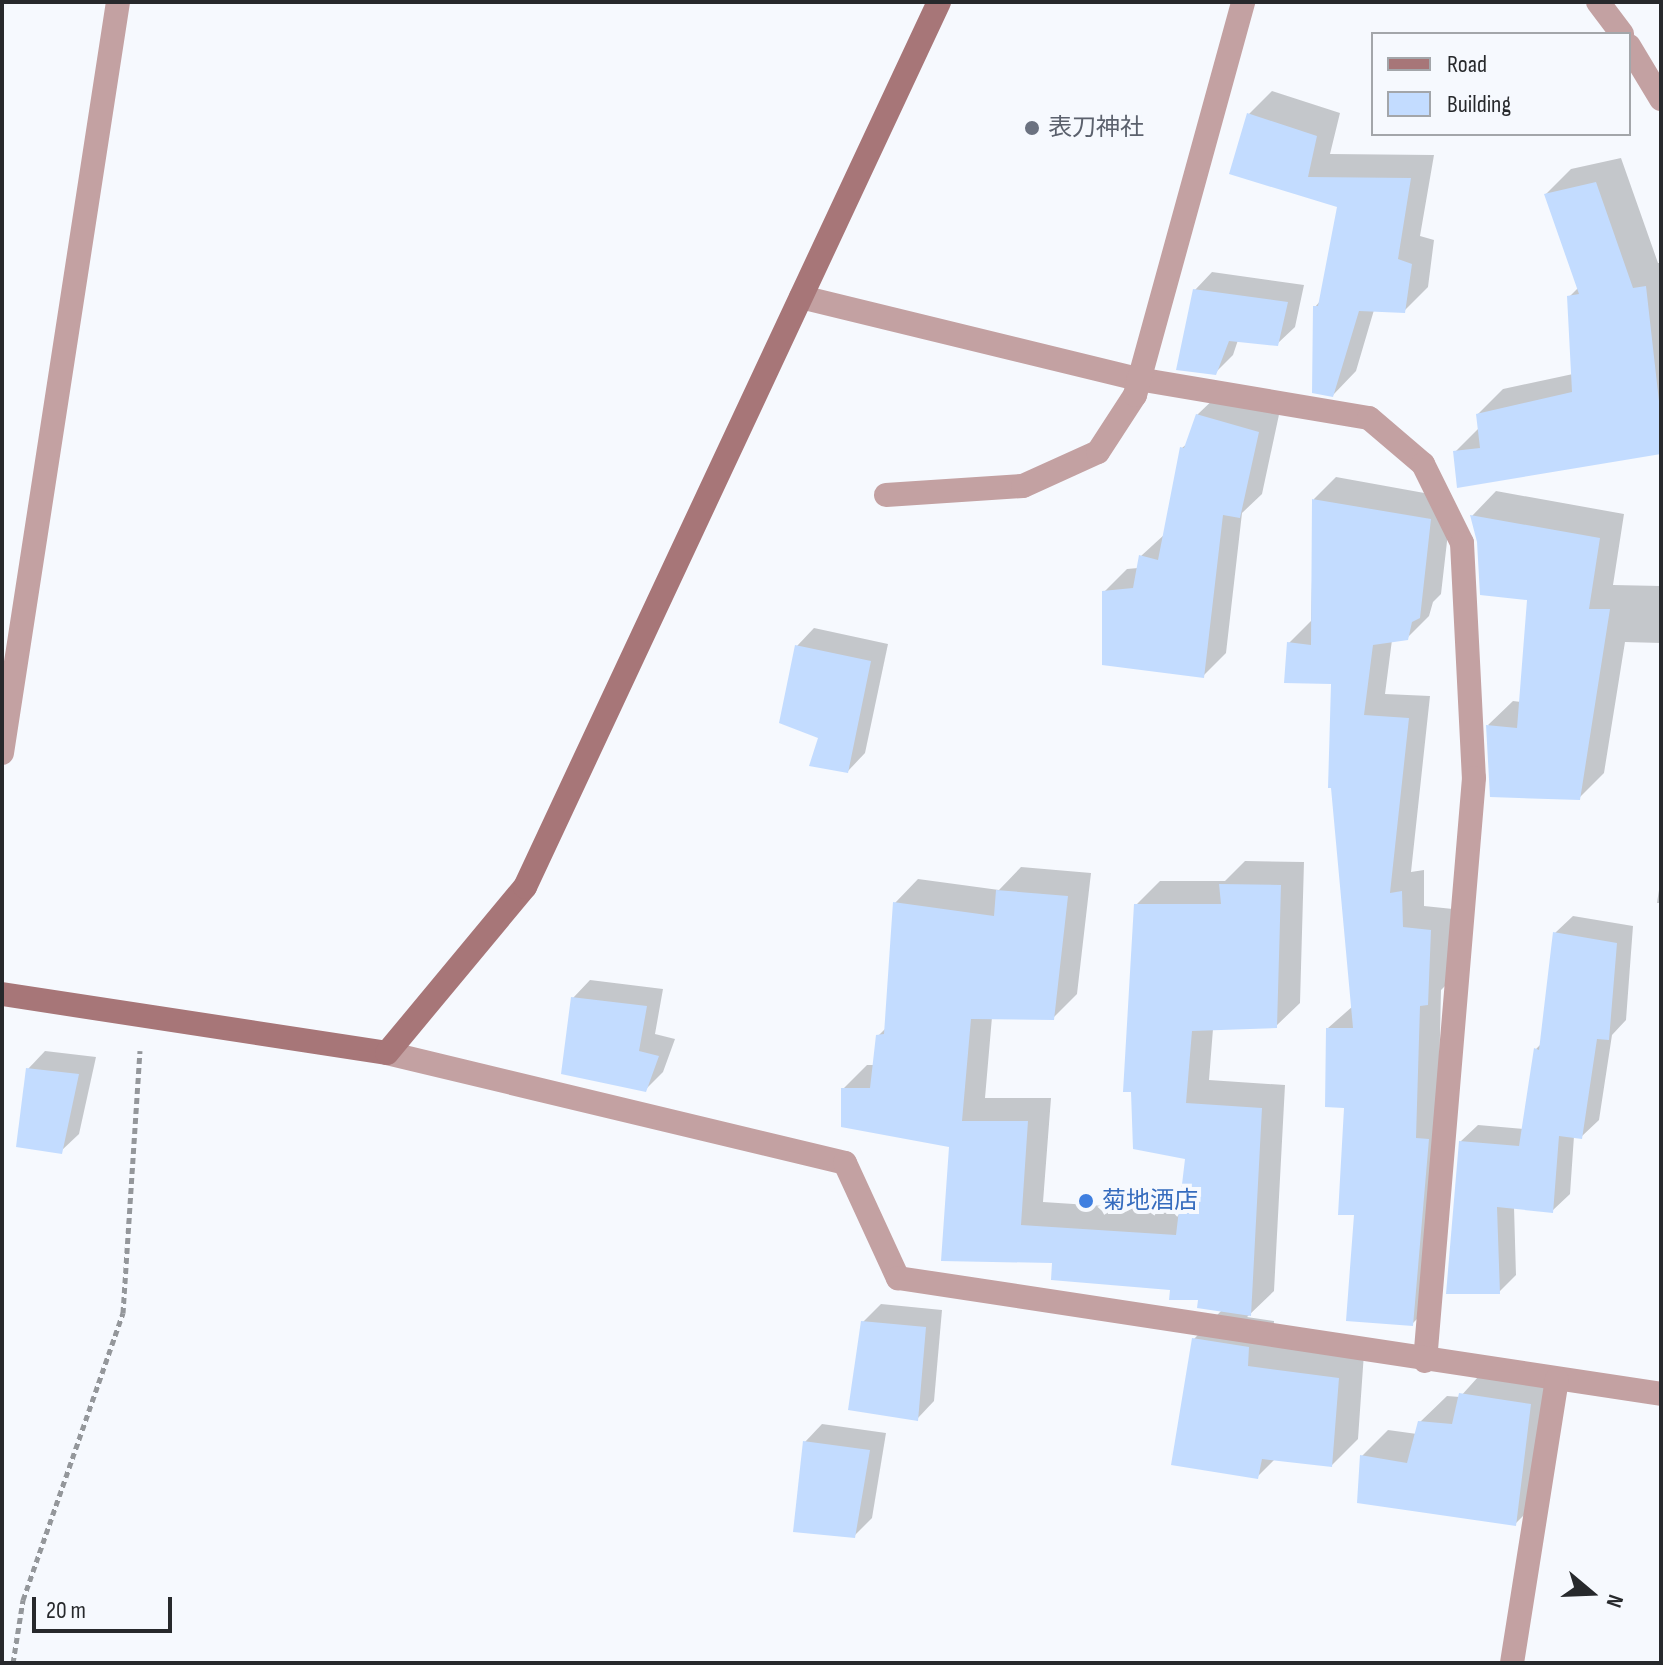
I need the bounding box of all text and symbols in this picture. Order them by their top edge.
legend [1371,32,1631,136]
text: Road [1447,50,1487,79]
text: Building [1447,90,1511,119]
place label: 表刀神社 [1048,114,1144,142]
marker: 表刀神社 [1023,119,1041,137]
place label: 菊地酒店 [1102,1187,1198,1215]
marker: 菊地酒店 [1077,1192,1095,1210]
north arrow [1551,1553,1631,1633]
scale bar [36,1581,176,1631]
text: N [1599,1591,1629,1611]
text: 20 m [46,1596,86,1625]

